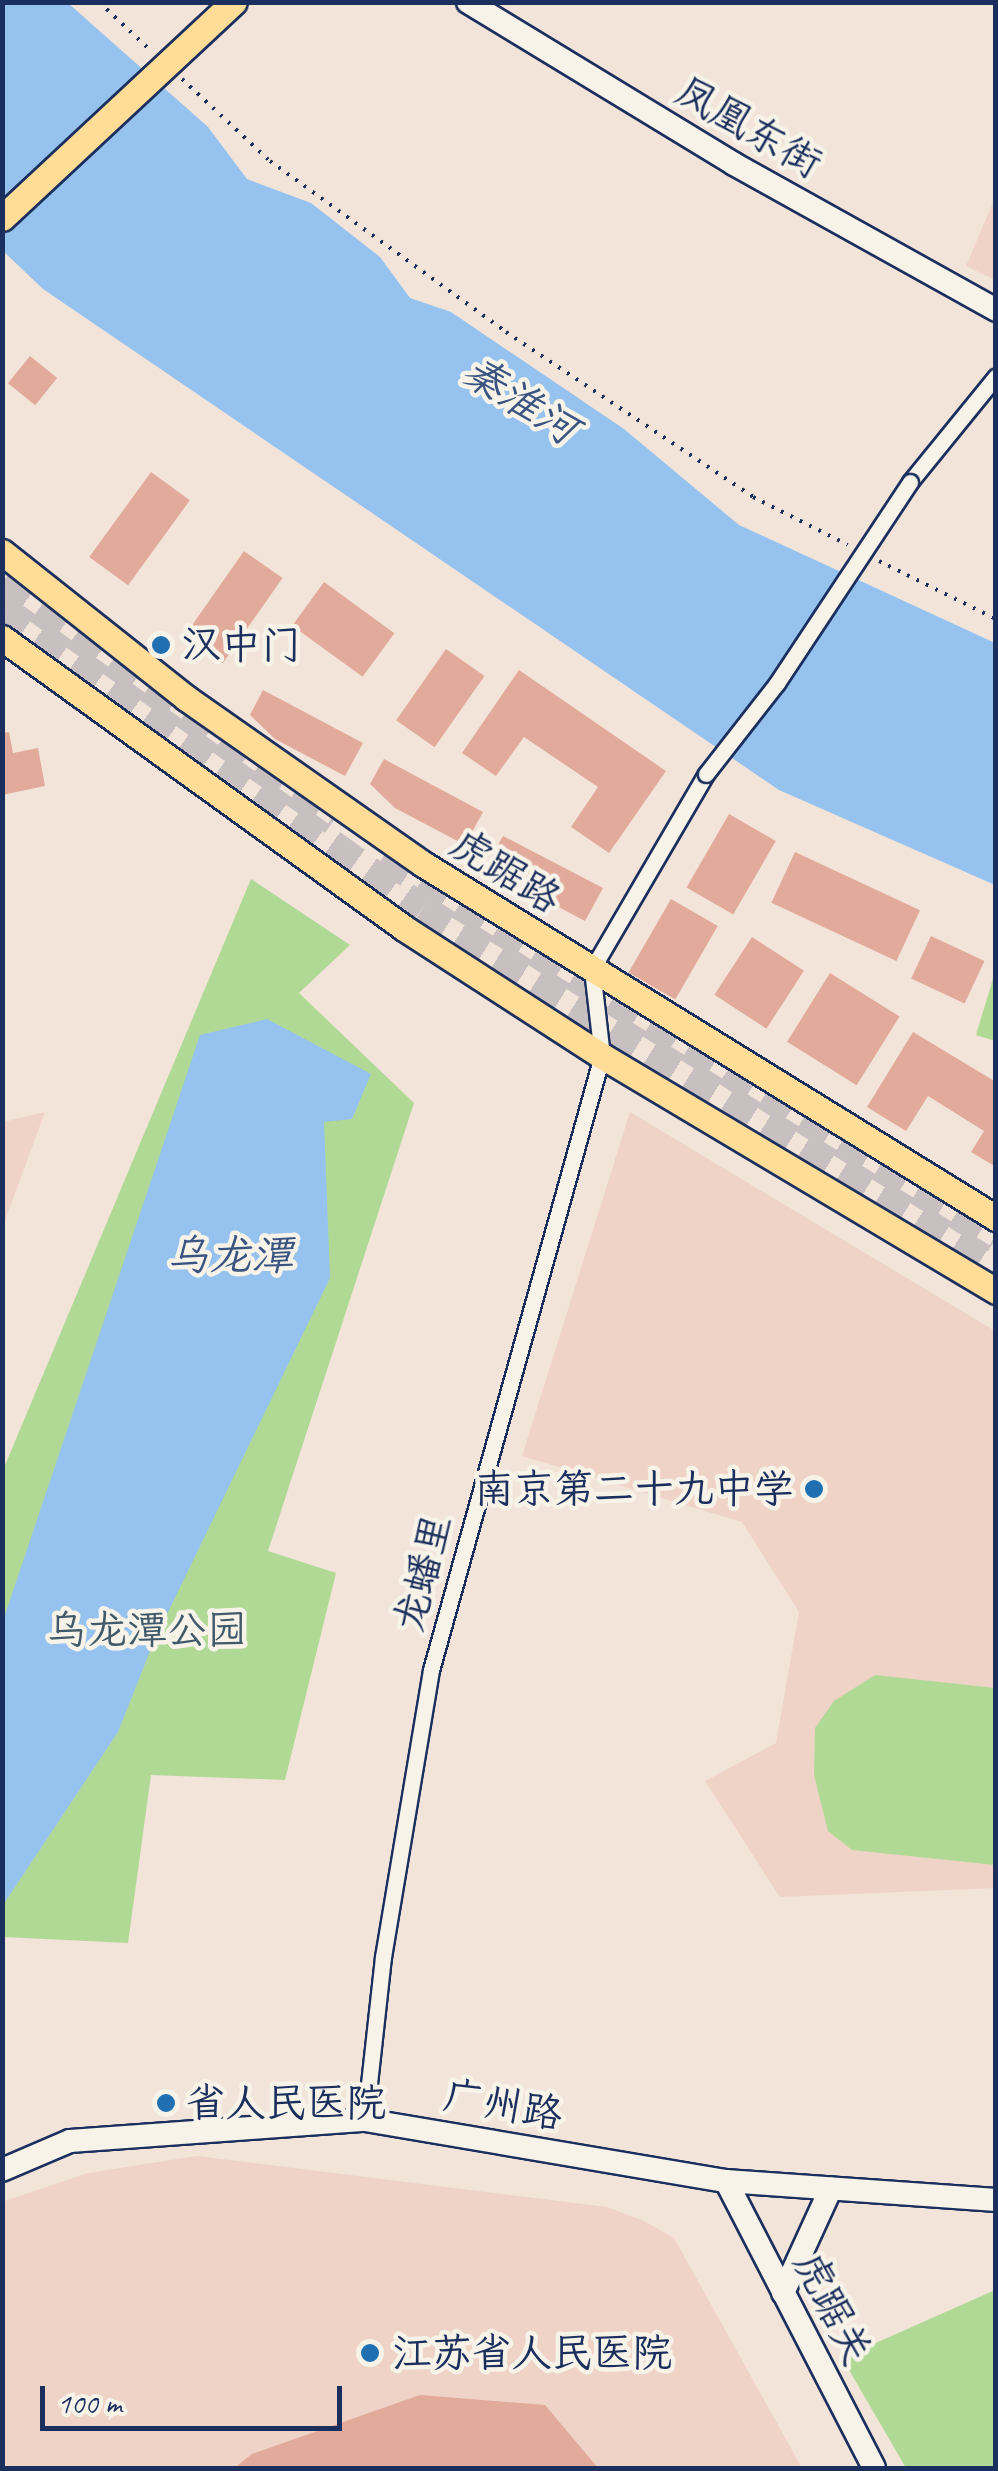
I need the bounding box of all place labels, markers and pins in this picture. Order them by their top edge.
place label: 汉中门 [181,621,301,669]
marker: 汉中门 [150,634,172,656]
place label: 南京第二十九中学 [474,1465,794,1513]
marker: 南京第二十九中学 [803,1478,825,1500]
place label: 省人民医院 [186,2079,386,2127]
marker: 省人民医院 [155,2092,177,2114]
place label: 江苏省人民医院 [392,2329,672,2377]
marker: 江苏省人民医院 [357,2340,383,2366]

